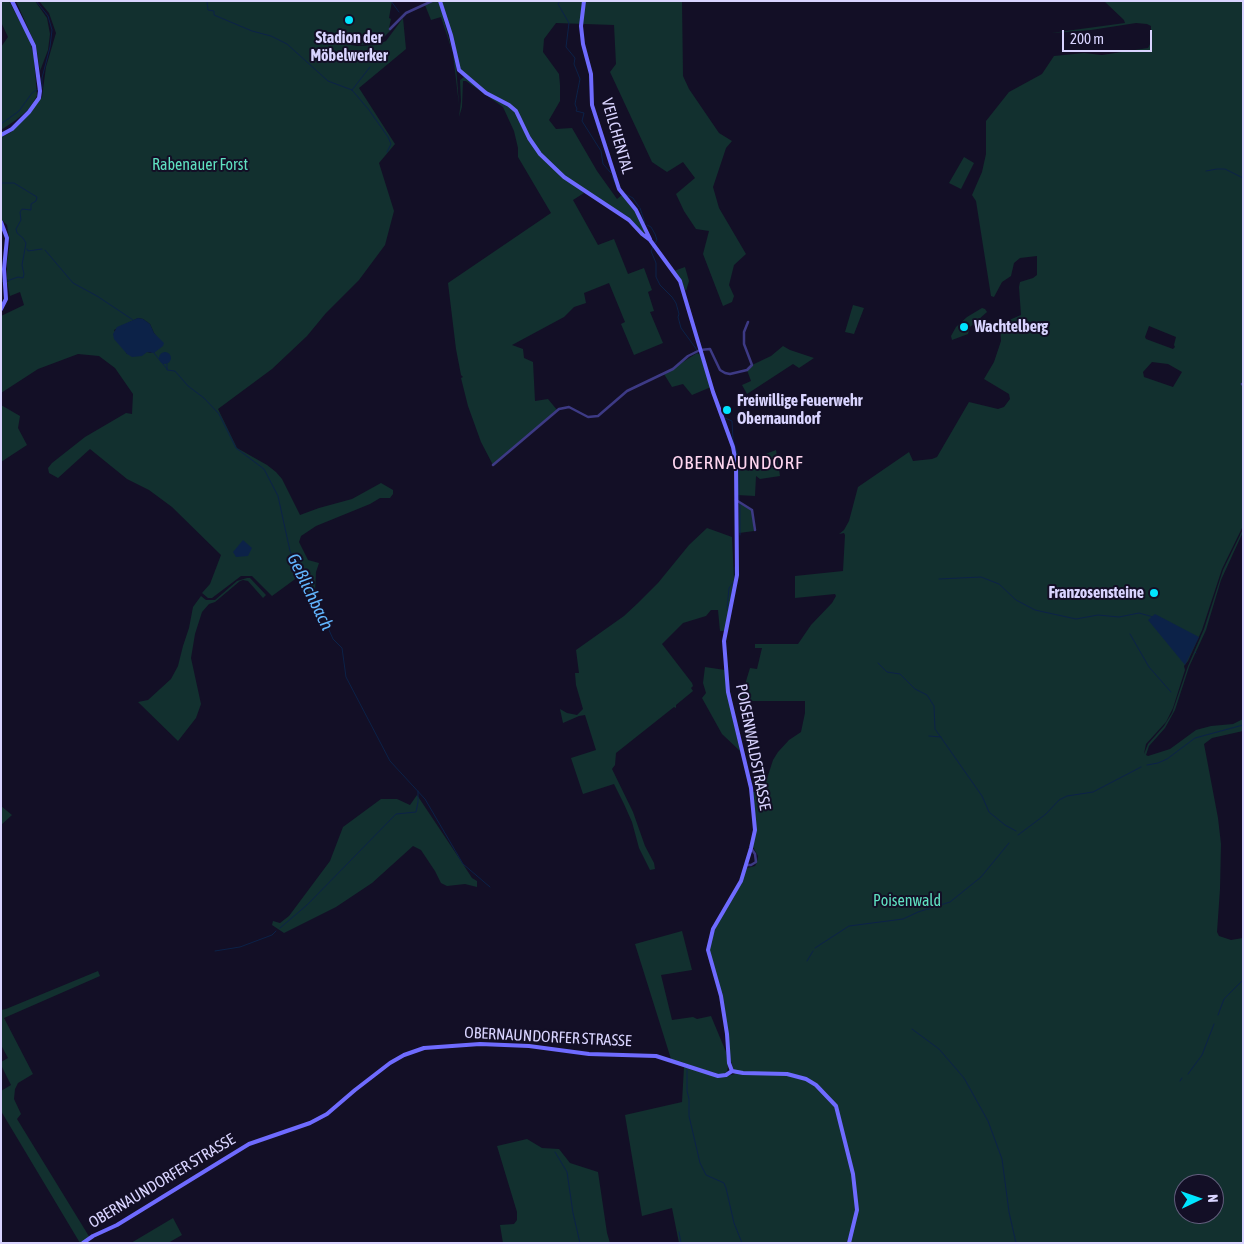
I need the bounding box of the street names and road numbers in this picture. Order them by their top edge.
street label: VEILCHENTAL [597,96,637,176]
street label: POISENWALDSTRASSE [731,682,775,812]
street label: OBERNAUNDORFER STRASSE [464,1023,632,1051]
street label: OBERNAUNDORFER STRASSE [85,1130,239,1232]

